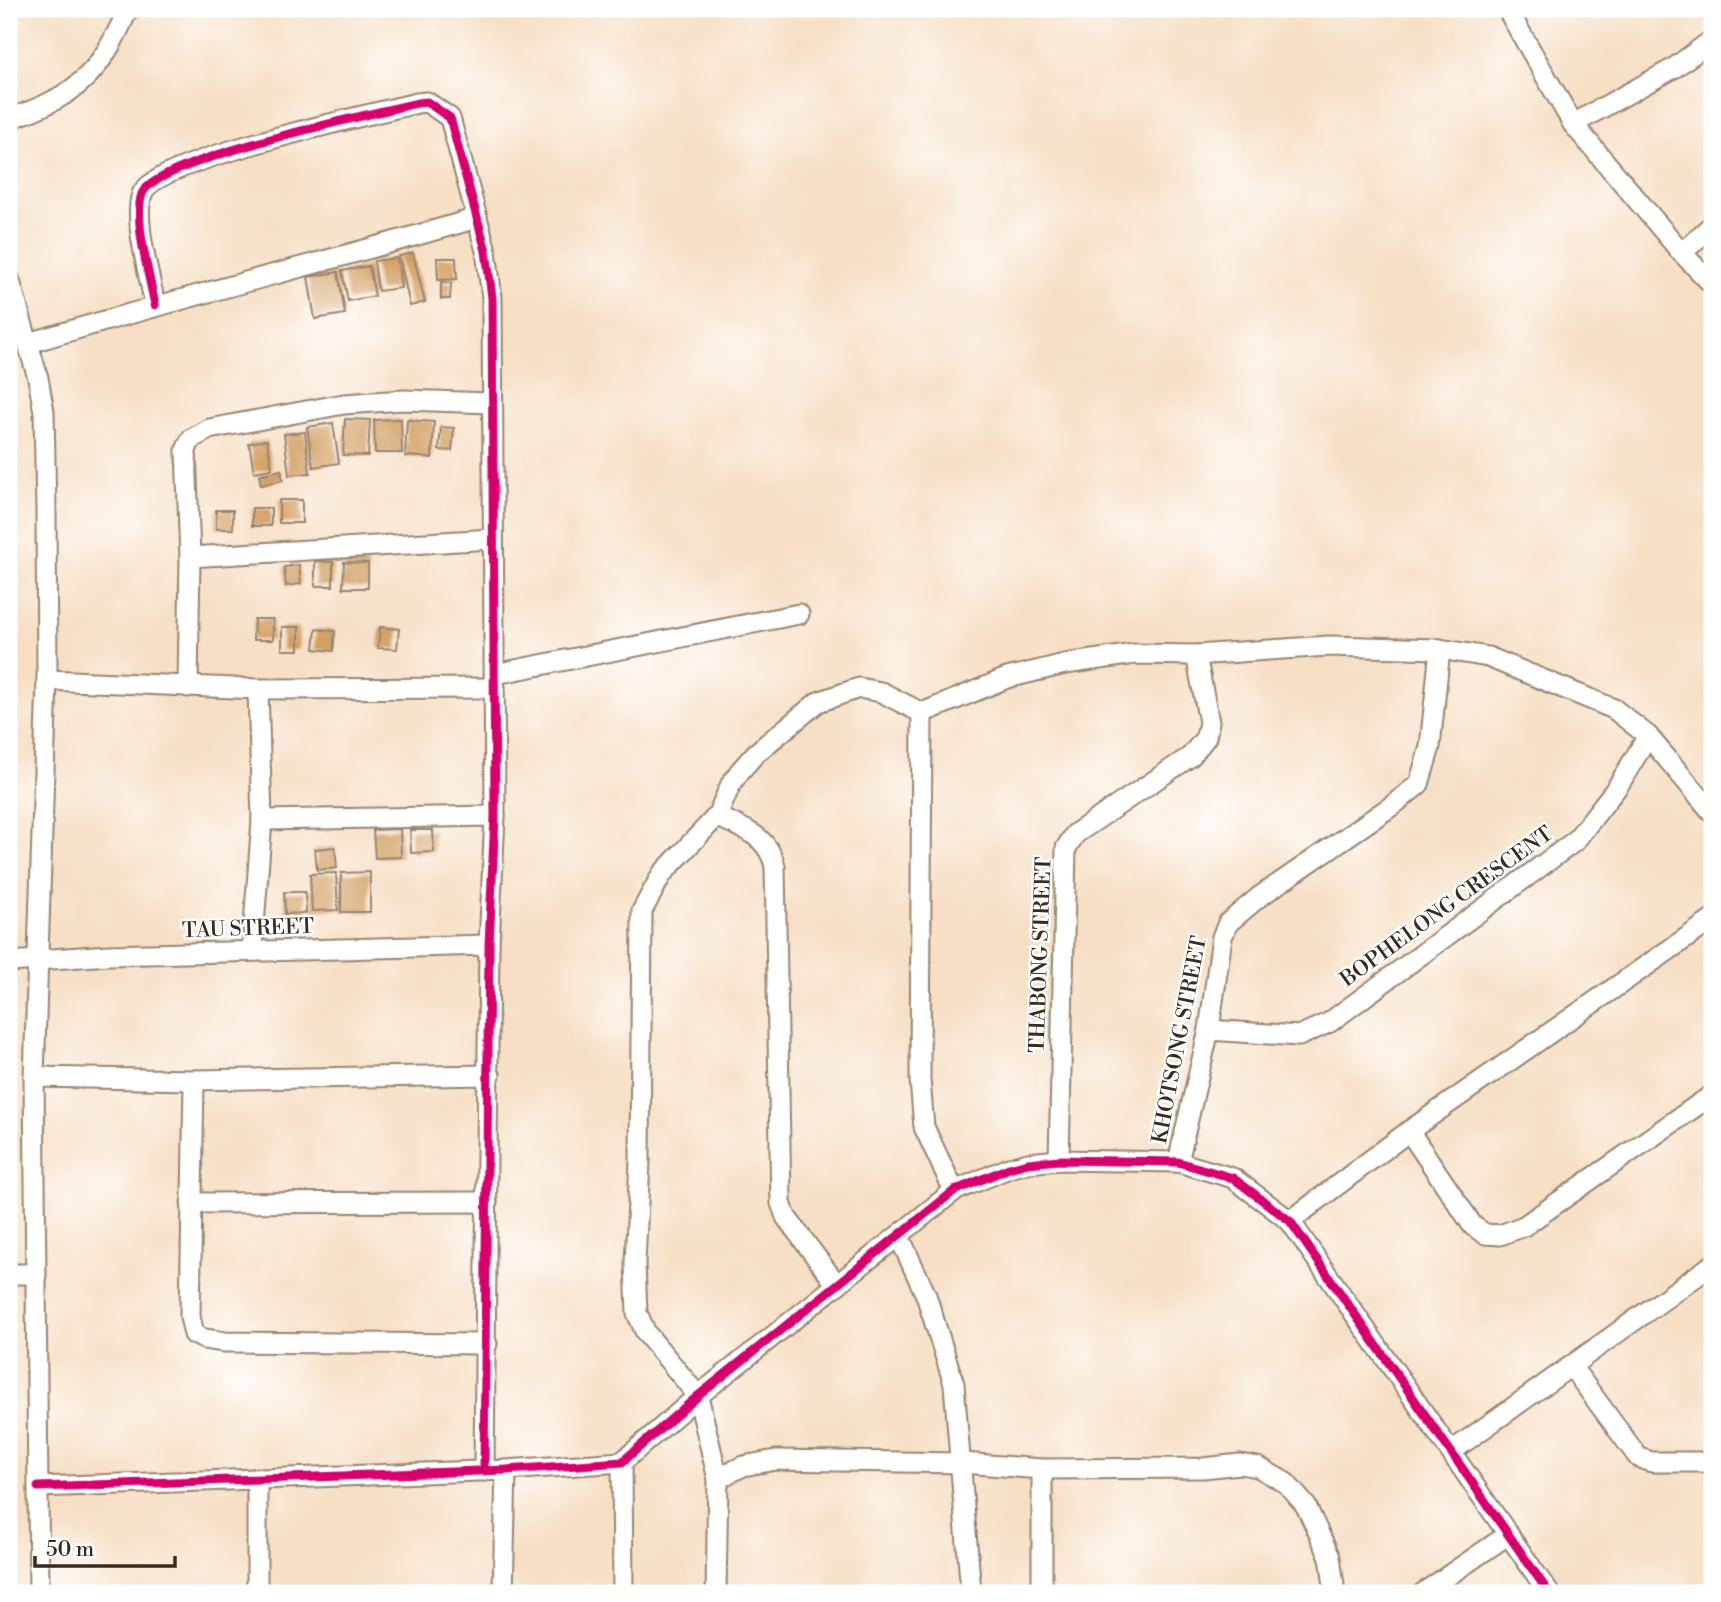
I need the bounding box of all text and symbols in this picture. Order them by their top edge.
street label: BOPHELONG CRESCENT [1335,821,1559,994]
street label: THABONG STREET [1025,856,1057,1054]
street label: TAU STREET [181,914,315,944]
street label: KHOTSONG STREET [1147,934,1213,1146]
scale bar [35,1525,175,1569]
text: 50 m [46,1537,94,1563]

